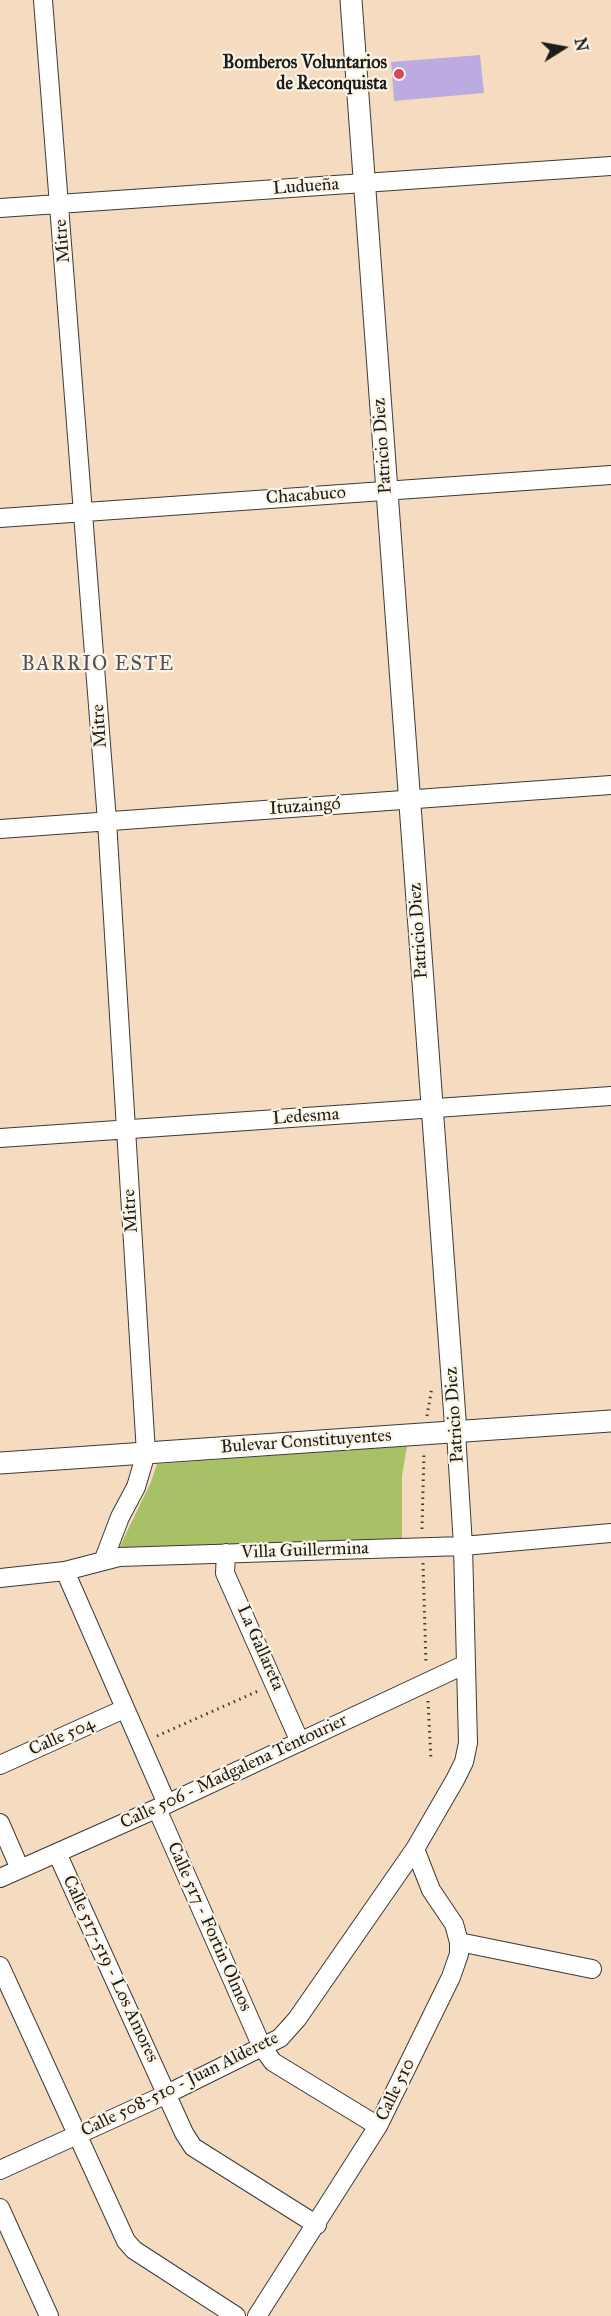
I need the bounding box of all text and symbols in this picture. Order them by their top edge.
north arrow [533,18,593,78]
text: N [571,36,592,53]
place label: Bomberos Voluntarios de Reconquista [223,53,387,96]
marker: Bomberos Voluntarios de Reconquista [392,67,406,81]
street label: Ludueña [272,174,340,200]
street label: Mitre [50,218,76,264]
street label: Patricio Diez [369,397,397,495]
street label: Chacabuco [265,482,347,510]
district label: BARRIO ESTE [21,653,175,677]
street label: Mitre [88,703,112,749]
street label: Ituzaingó [269,794,341,820]
street label: Patricio Diez [405,882,433,980]
street label: Ledesma [272,1104,340,1130]
street label: Mitre [119,1188,143,1234]
street label: Patricio Diez [441,1366,469,1464]
street label: Bulevar Constituyentes [220,1425,392,1459]
street label: Villa Guillermina [241,1538,369,1564]
street label: La Gallareta [232,1602,288,1694]
street label: Calle 506 - Madgalena Tentourier [117,1710,351,1834]
street label: Calle 504 [26,1713,98,1761]
street label: Calle 517 - Fortin Olmos [162,1839,256,2015]
street label: Calle 517-519 - Los Amores [57,1872,163,2066]
street label: Calle 508-510 - Juan Alderete [78,2028,282,2142]
street label: Calle 510 [372,2055,420,2125]

